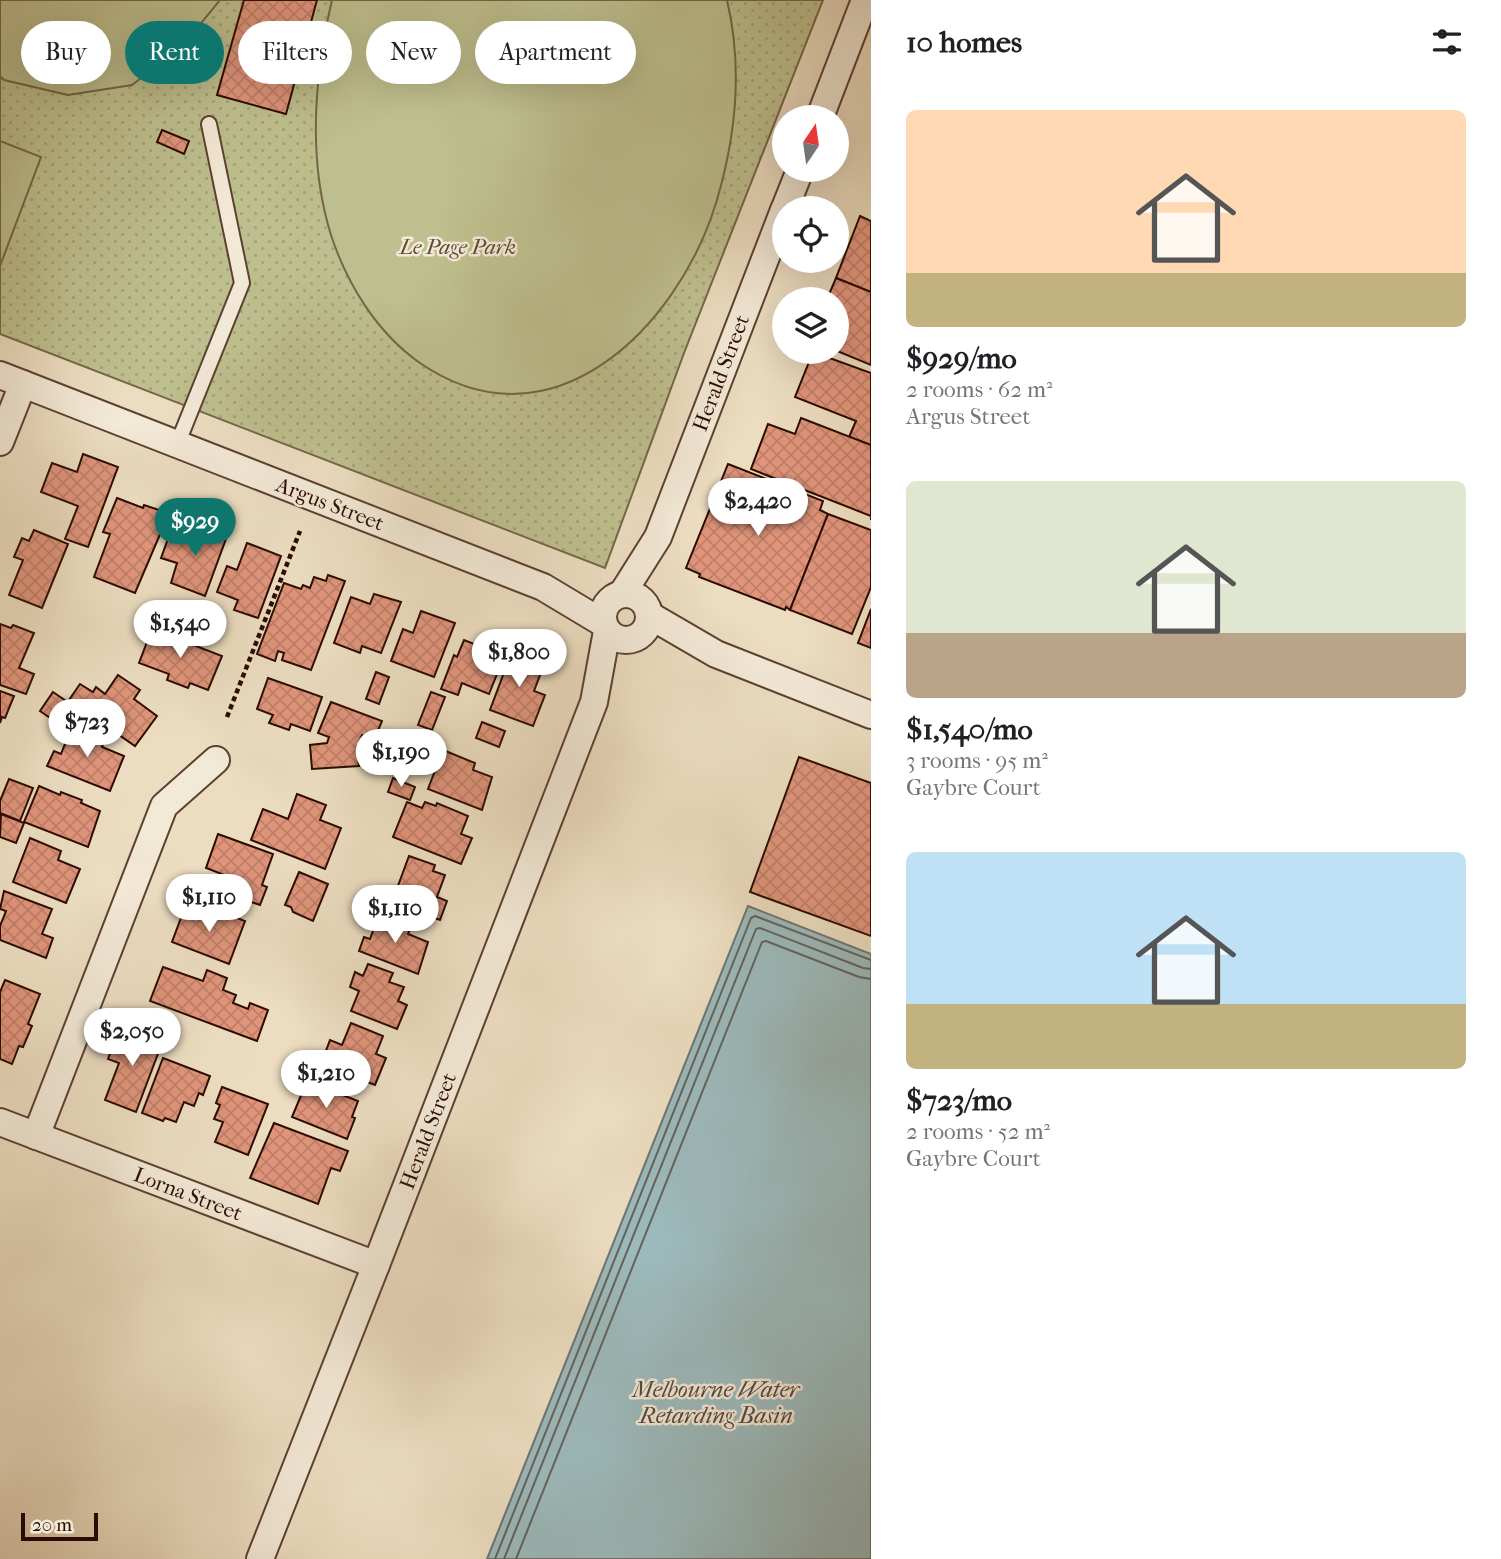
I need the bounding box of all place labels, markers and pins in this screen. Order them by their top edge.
pin: $2,420 [701,478,815,538]
pin: $929 [154,498,236,558]
pin: $1,540 [123,600,237,660]
pin: $1,800 [462,630,576,689]
pin: $723 [46,700,128,759]
pin: $1,190 [344,730,458,789]
pin: $1,110 [152,874,266,934]
pin: $1,110 [338,886,452,945]
pin: $2,050 [75,1009,189,1068]
pin: $1,210 [269,1050,383,1110]

